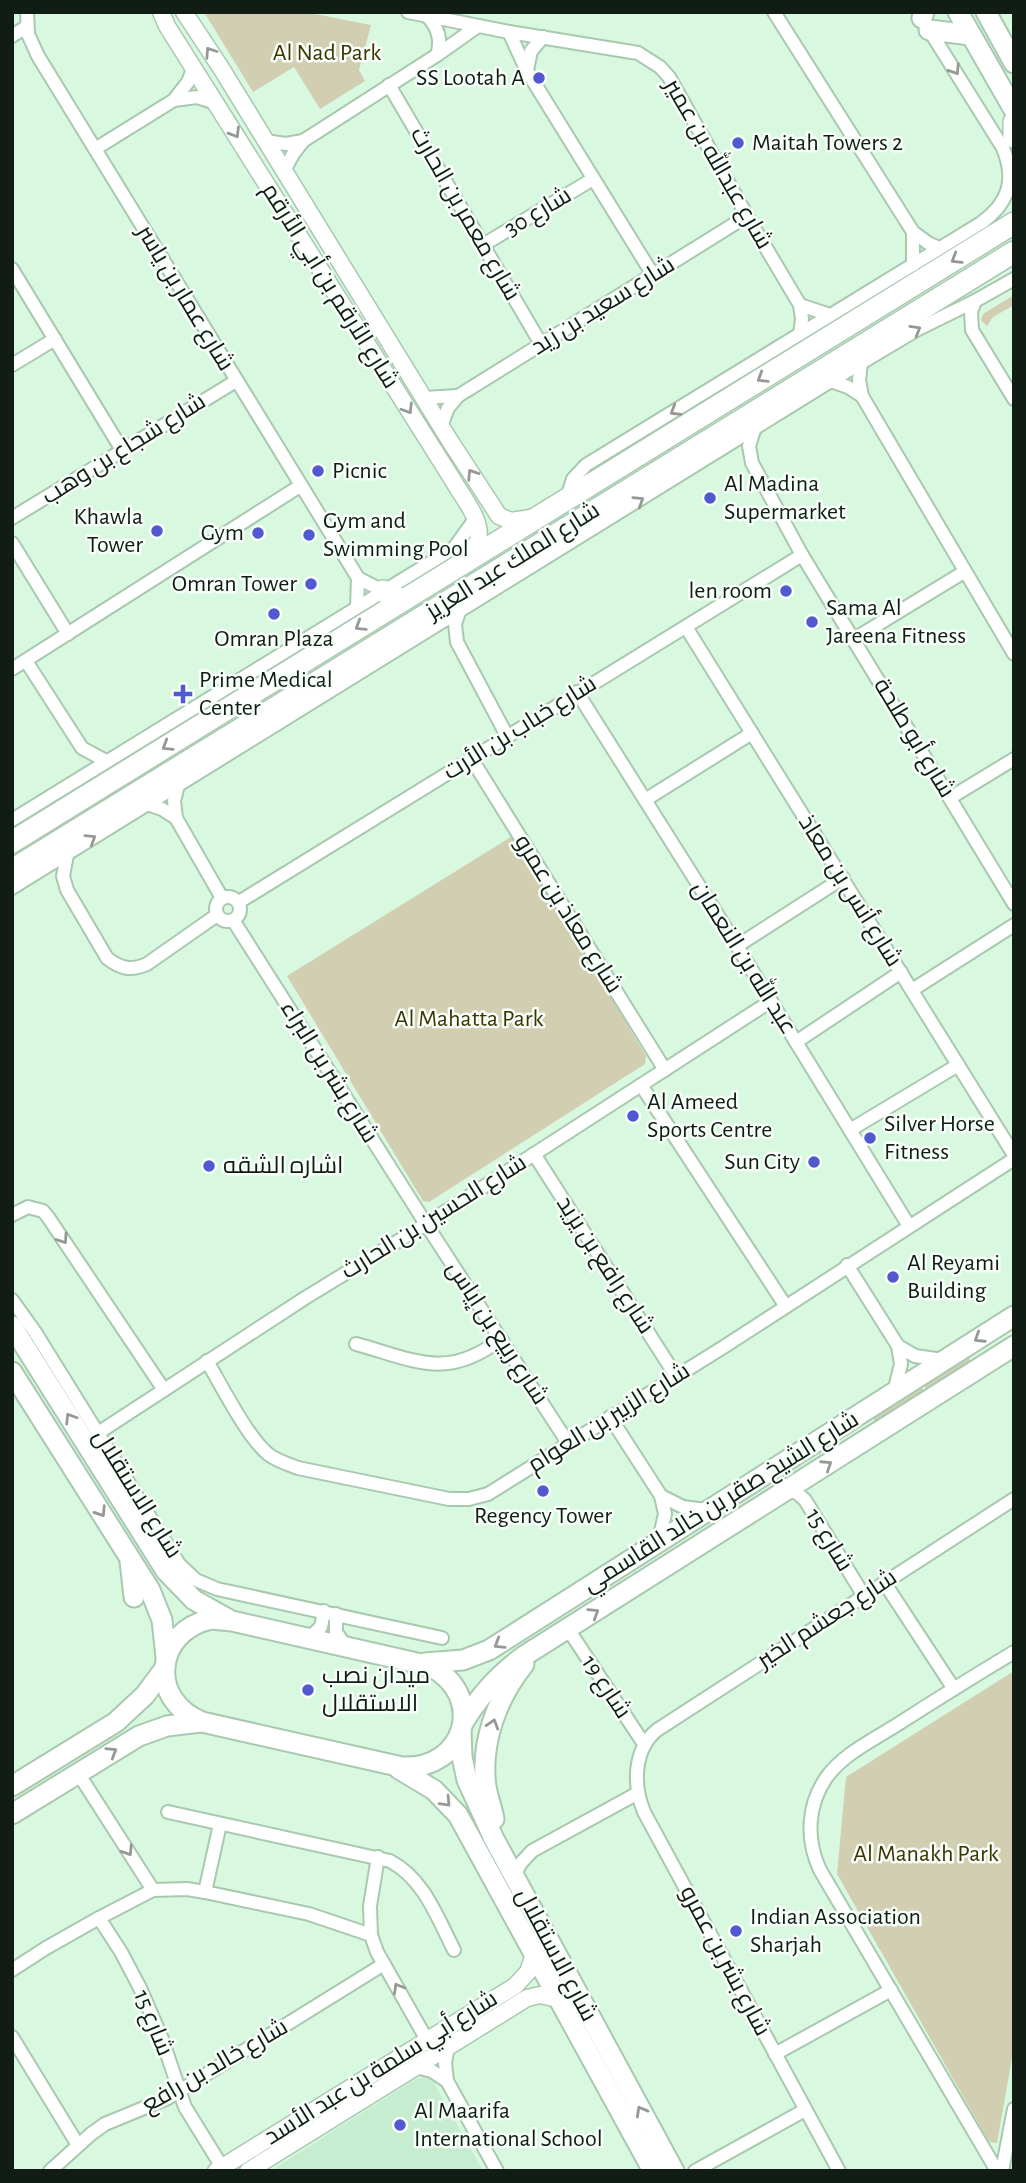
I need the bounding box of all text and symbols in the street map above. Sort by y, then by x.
park label: Al Nad Park [273,41,381,65]
one-way arrow [206,47,218,60]
one-way arrow [946,62,959,75]
place label: SS Lootah A [416,66,525,90]
marker: SS Lootah A [531,70,547,86]
street label: شارع عبدالله بن عمير [656,71,781,255]
street label: شارع معمر بن الحارث [403,123,525,306]
one-way arrow [227,126,240,139]
place label: Maitah Towers 2 [752,131,903,155]
marker: Maitah Towers 2 [730,135,746,151]
street label: شارع الأرقم بن أبي الأرقم [252,177,407,396]
street label: شارع 30 [500,182,577,244]
street label: شارع عمار بن ياسر [128,219,239,377]
one-way arrow [950,250,963,263]
street label: شارع سعيد بن زيد [527,252,681,362]
one-way arrow [909,325,922,338]
one-way arrow [756,369,769,382]
street label: شارع شجاع بن وهب [37,388,212,512]
one-way arrow [399,401,412,414]
one-way arrow [670,403,683,416]
place label: Picnic [332,459,387,483]
marker: Picnic [310,463,326,479]
one-way arrow [468,469,481,482]
place label: Al Madina Supermarket [724,472,846,524]
marker: Al Madina Supermarket [702,490,718,506]
one-way arrow [631,496,644,509]
street label: شارع الملك عبد العزيز [420,497,606,628]
place label: Khawla Tower [73,505,143,557]
place label: Gym and Swimming Pool [323,509,469,561]
place label: Gym [201,521,244,545]
marker: Khawla Tower [149,523,165,539]
marker: Gym [250,525,266,541]
marker: Gym and Swimming Pool [301,527,317,543]
place label: Omran Tower [172,572,297,596]
marker: Omran Tower [303,576,319,592]
place label: len room [688,579,772,603]
marker: len room [778,583,794,599]
place label: Sama Al Jareena Fitness [826,596,966,648]
marker: Omran Plaza [266,606,282,622]
marker: Sama Al Jareena Fitness [804,614,820,630]
one-way arrow [355,618,368,631]
place label: Omran Plaza [214,627,334,651]
place label: Prime Medical Center [199,668,333,720]
street label: شارع خباب بن الأرت [438,670,602,787]
street label: شارع أبو طلحة [866,672,963,803]
marker: Prime Medical Center [173,684,193,704]
one-way arrow [161,737,174,750]
street label: شارع أنس بن معاذ [791,808,910,973]
street label: شارع معاذ بن عمرو [507,830,627,999]
one-way arrow [84,835,97,848]
street label: عبد الله بن النعمان [686,875,805,1039]
street label: شارع بشر بن البراء [273,996,383,1149]
park label: Al Mahatta Park [395,1007,543,1031]
place label: Al Ameed Sports Centre [647,1090,772,1142]
marker: Al Ameed Sports Centre [625,1108,641,1124]
place label: Silver Horse Fitness [884,1112,995,1164]
marker: Silver Horse Fitness [862,1130,878,1146]
street label: شارع الحسين بن الحارث [337,1149,532,1286]
place label: Sun City [724,1150,800,1174]
place label: اشاره الشقه [223,1153,344,1178]
marker: Sun City [806,1154,822,1170]
marker: اشاره الشقه [201,1158,217,1174]
street label: شارع رافع بن يزيد [549,1191,659,1340]
one-way arrow [55,1231,67,1244]
place label: Al Reyami Building [907,1251,1000,1303]
street label: شارع ربيع بن إياس [439,1257,553,1411]
marker: Al Reyami Building [885,1269,901,1285]
one-way arrow [974,1329,987,1342]
street label: شارع الزبير بن العوام [523,1358,696,1480]
street label: شارع الشيخ صقر بن خالد القاسمي [578,1406,866,1602]
one-way arrow [65,1413,78,1426]
street label: شارع الاستقلال [85,1425,187,1564]
one-way arrow [820,1460,833,1473]
marker: Regency Tower [535,1483,551,1499]
place label: Regency Tower [474,1504,612,1528]
street label: شارع 15 [798,1504,858,1577]
one-way arrow [93,1505,106,1518]
street label: شارع جعشم الخير [751,1564,903,1677]
one-way arrow [586,1608,599,1621]
one-way arrow [494,1635,507,1648]
street label: شارع 19 [574,1651,636,1725]
place label: ميدان نصب الاستقلال [322,1664,430,1717]
marker: ميدان نصب الاستقلال [300,1682,316,1698]
one-way arrow [484,1718,499,1730]
one-way arrow [104,1748,117,1761]
one-way arrow [438,1794,451,1807]
park label: Al Manakh Park [853,1842,999,1866]
one-way arrow [120,1844,133,1857]
street label: شارع بشر بن عمرو [673,1882,775,2041]
street label: شارع الاستقلال [508,1884,602,2027]
place label: Indian Association Sharjah [750,1905,921,1957]
marker: Indian Association Sharjah [728,1923,744,1939]
street label: شارع أبي سلمة بن عبد الأسد [258,1982,505,2155]
one-way arrow [393,1982,406,1995]
street label: شارع 15 [126,1986,178,2060]
street label: شارع خالد بن رافع [138,2014,293,2120]
place label: Al Maarifa International School [414,2099,603,2151]
one-way arrow [636,2106,649,2118]
marker: Al Maarifa International School [392,2117,408,2133]

